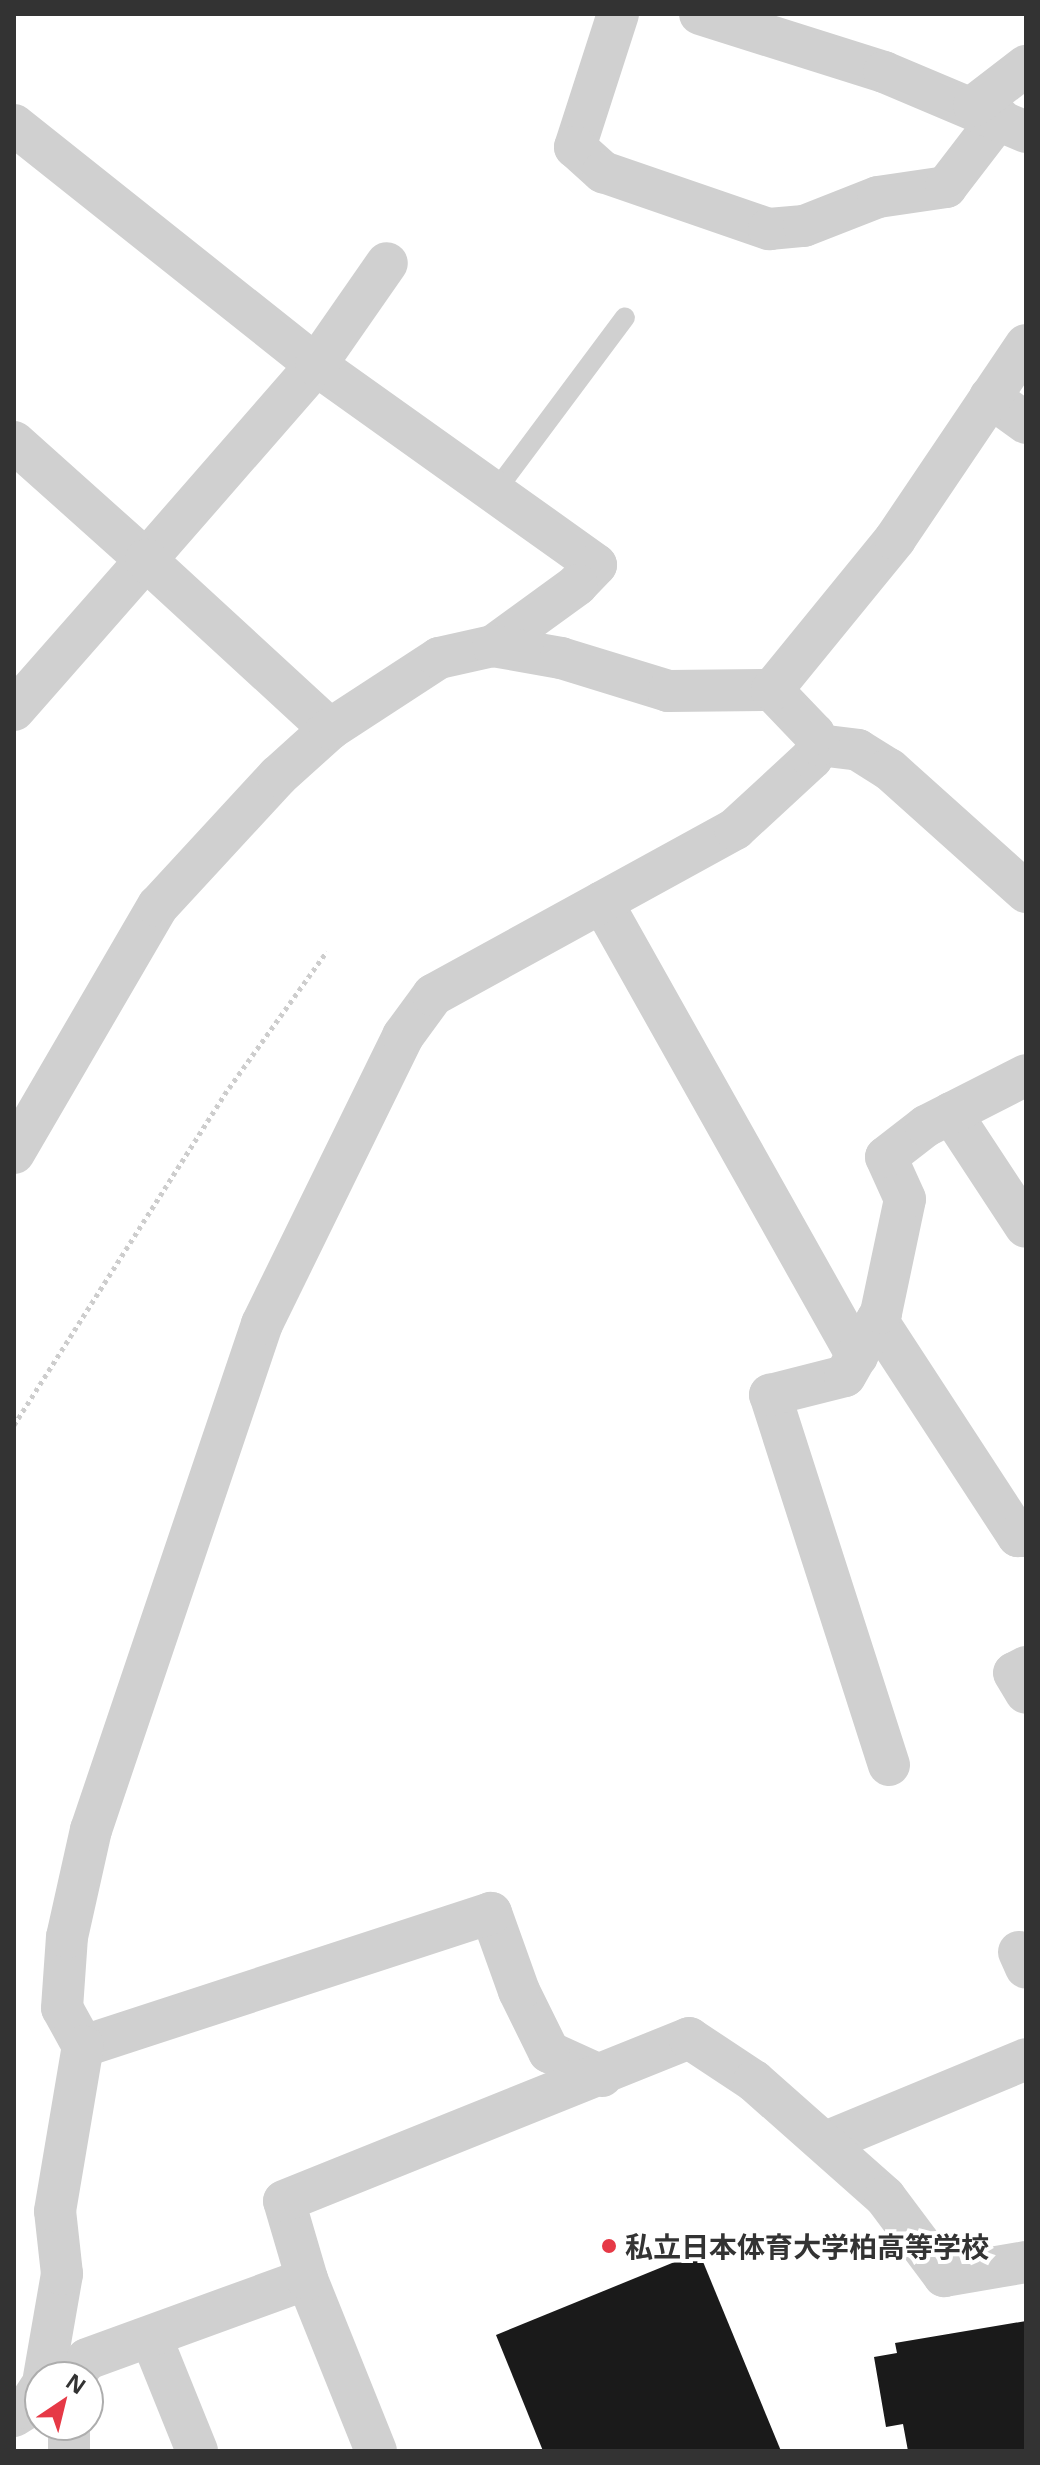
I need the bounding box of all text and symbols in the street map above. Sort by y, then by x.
place label: 私立日本体育大学柏高等学校 [625,2229,989,2263]
marker: 私立日本体育大学柏高等学校 [600,2237,618,2255]
north arrow [24,2361,104,2441]
text: N [61,2366,93,2400]

